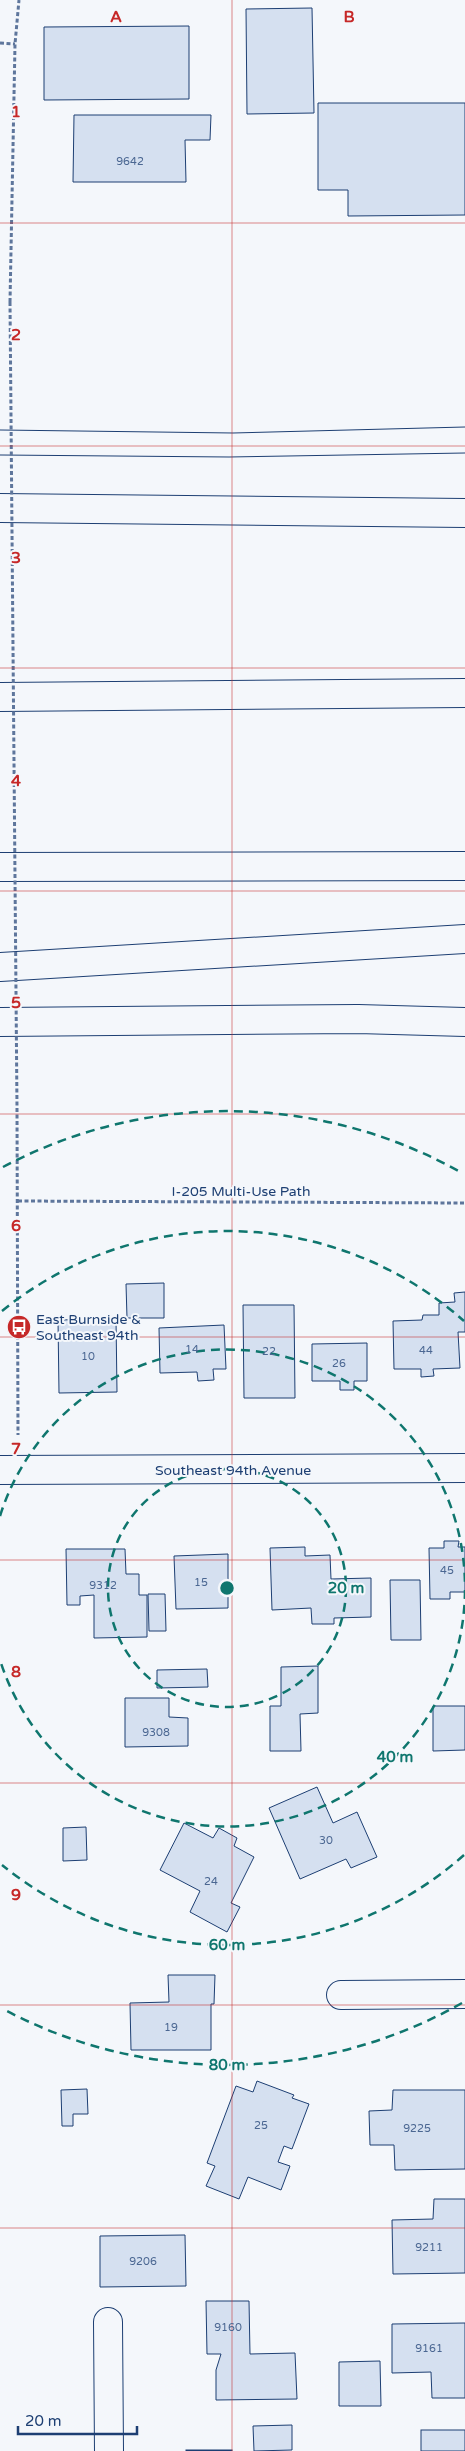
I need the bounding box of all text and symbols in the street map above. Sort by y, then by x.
text: A [110,7,122,27]
text: B [343,7,355,27]
text: 1 [11,102,21,122]
house number: 9642 [116,155,144,168]
text: 2 [11,325,21,345]
text: 3 [11,548,21,568]
text: 4 [11,771,21,791]
text: 5 [11,993,21,1013]
street label: I-205 Multi-Use Path [172,1183,310,1200]
text: 6 [11,1216,21,1236]
place label: East Burnside & Southeast 94th [36,1311,141,1344]
bus stop icon: East Burnside & Southeast 94th [6,1314,32,1340]
house number: 14 [185,1343,199,1356]
house number: 44 [419,1344,433,1357]
house number: 22 [262,1345,276,1358]
house number: 10 [81,1350,95,1363]
house number: 26 [332,1357,346,1370]
text: 7 [11,1439,21,1459]
street label: Southeast 94th Avenue [155,1462,311,1479]
house number: 45 [440,1564,454,1577]
house number: 15 [194,1576,208,1589]
house number: 9312 [89,1579,117,1592]
centre of rings [218,1579,236,1597]
text: 20 m [328,1579,364,1597]
text: 8 [11,1662,21,1682]
house number: 9308 [142,1726,170,1739]
text: 40 m [377,1748,413,1766]
house number: 30 [319,1834,333,1847]
house number: 24 [204,1875,218,1888]
text: 9 [11,1885,21,1905]
text: 60 m [209,1936,245,1954]
house number: 19 [164,2021,178,2034]
text: 80 m [209,2056,245,2074]
house number: 25 [254,2119,268,2132]
house number: 9225 [403,2122,431,2135]
house number: 9211 [415,2241,443,2254]
house number: 9206 [129,2255,157,2268]
house number: 9160 [214,2321,242,2334]
house number: 9161 [415,2342,443,2355]
scale bar [18,2404,136,2436]
text: 20 m [25,2412,62,2430]

